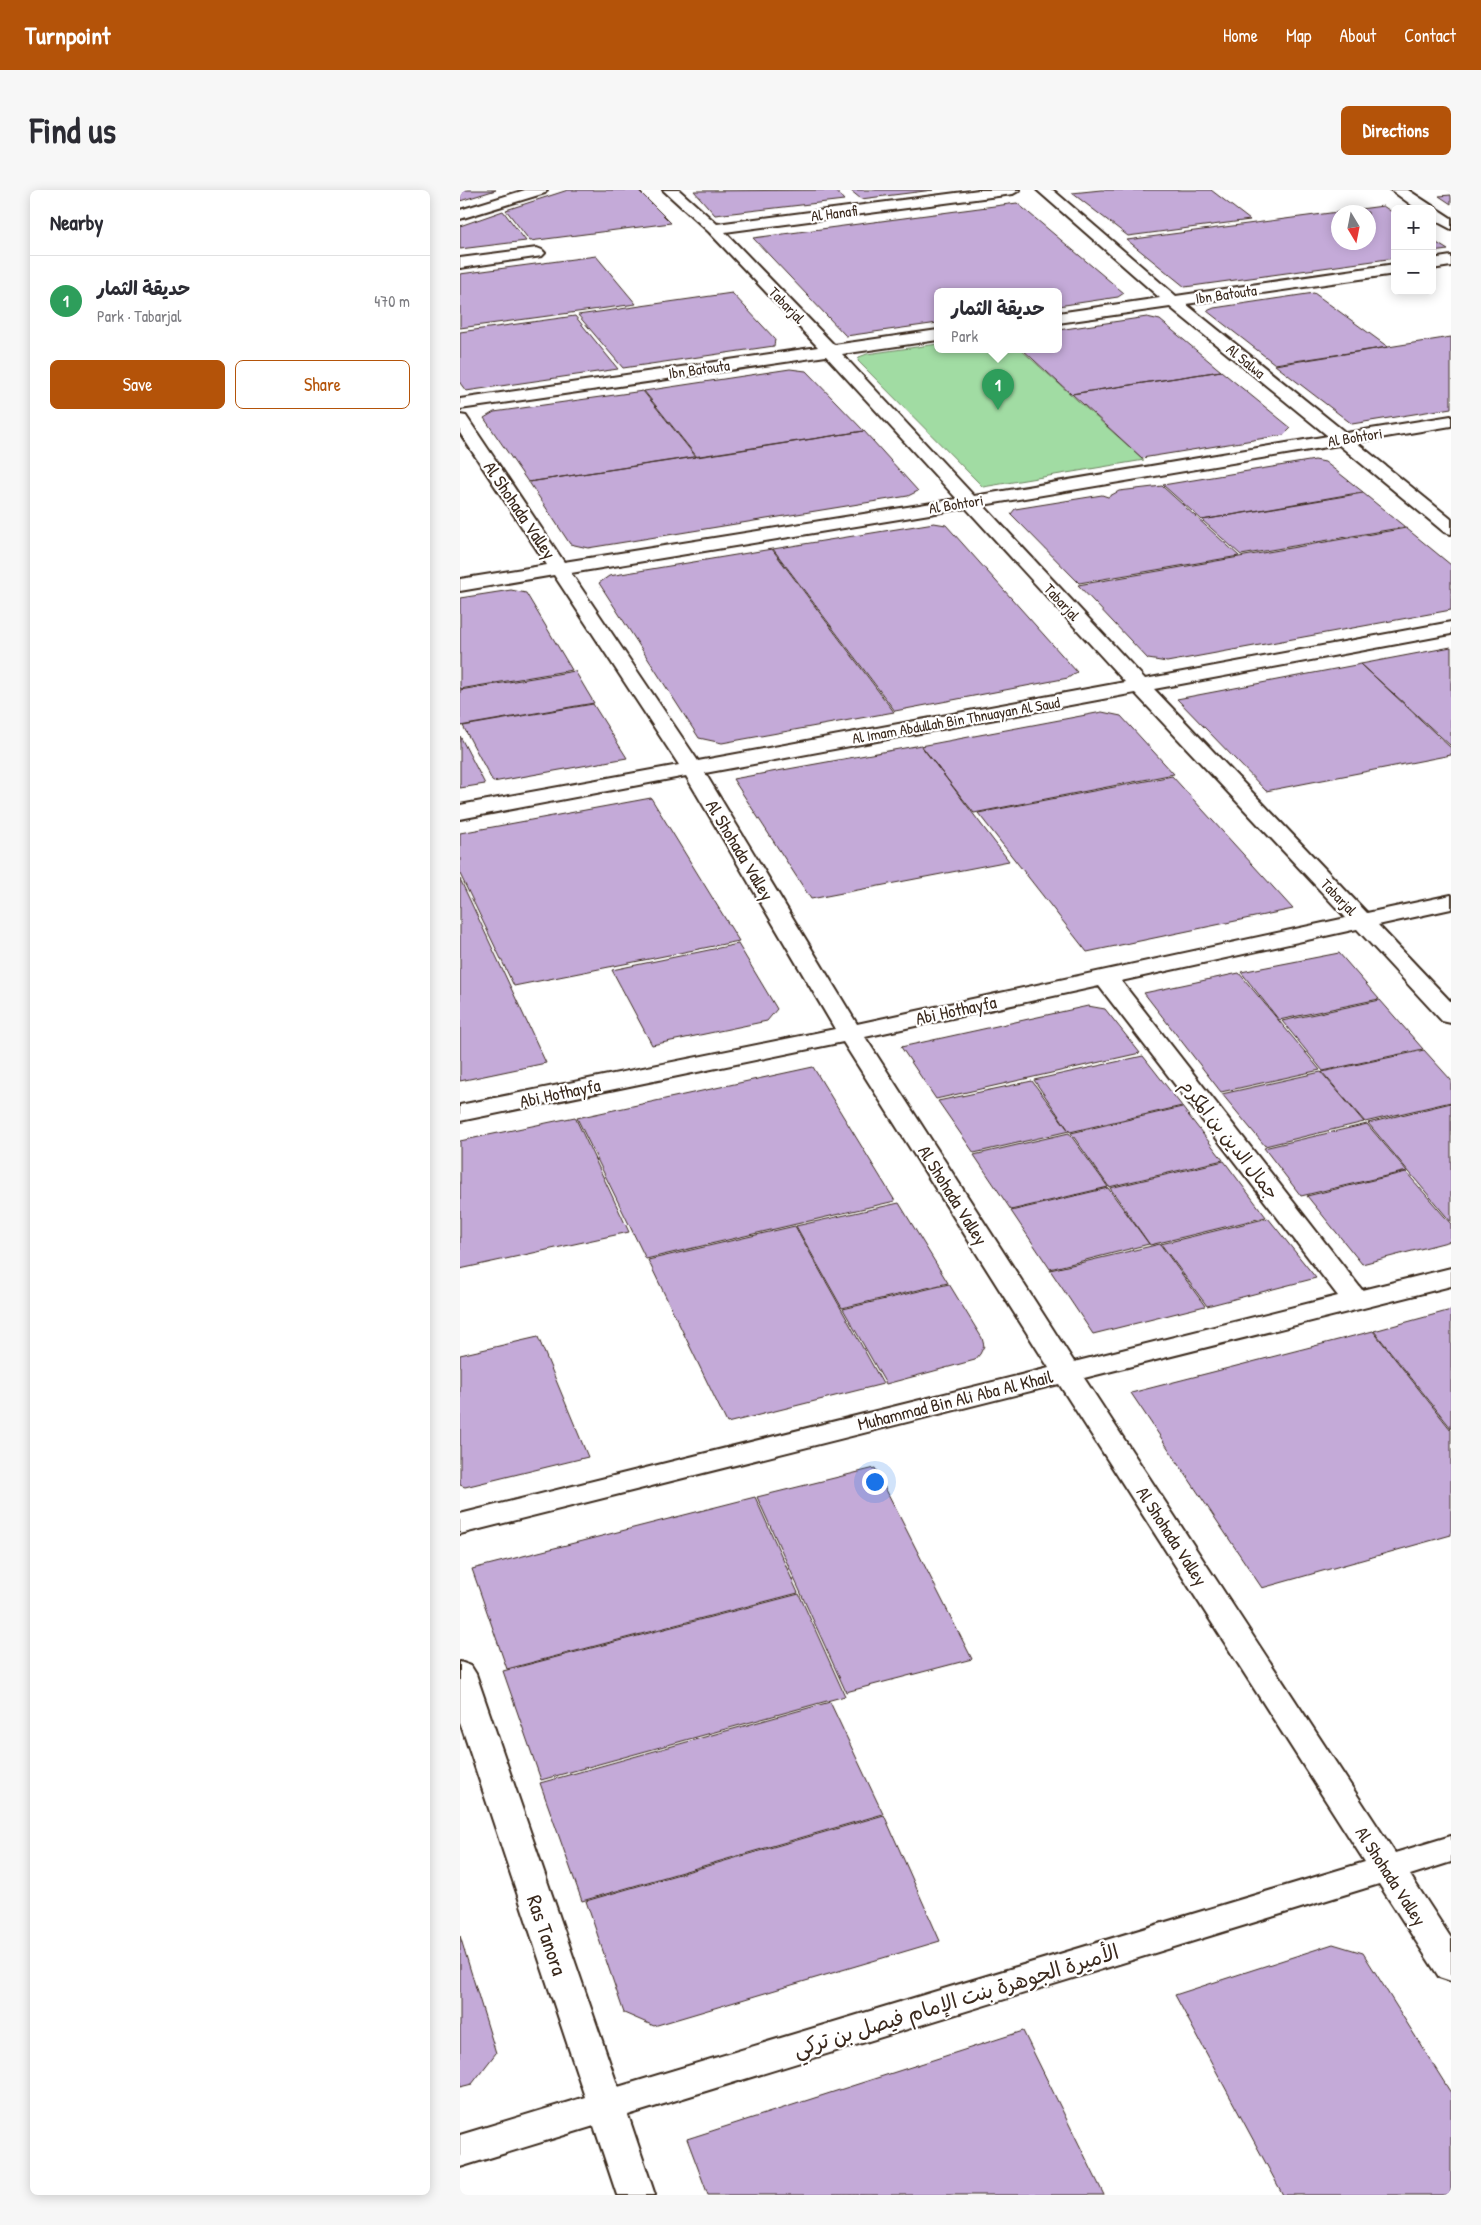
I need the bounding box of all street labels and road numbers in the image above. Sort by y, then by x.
street label: Al Hanafi [810,200,858,226]
street label: Ibn Batouta [1194,279,1258,309]
street label: Tabarjal [764,282,810,328]
street label: Al Salwa [1222,339,1270,383]
street label: Ibn Batouta [667,354,731,384]
street label: Al Bohtori [1326,422,1384,452]
street label: Al Shohada Valley [478,456,562,564]
street label: Al Bohtori [927,489,985,519]
street label: Tabarjal [1039,579,1085,625]
street label: Al Imam Abdullah Bin Thnuayan Al Saud [851,691,1062,749]
street label: Al Shohada Valley [700,795,780,905]
street label: Tabarjal [1316,874,1362,920]
street label: Abi Hothayfa [913,989,999,1031]
street label: Abi Hothayfa [517,1072,603,1114]
street label: جمال الدين بن المكرم [1173,1074,1285,1206]
street label: Al Shohada Valley [912,1140,994,1250]
street label: Muhammad Bin Ali Aba Al Khail [855,1364,1055,1436]
street label: Al Shohada Valley [1131,1482,1214,1591]
street label: Al Shohada Valley [1350,1822,1433,1931]
street label: Ras Tanora [520,1891,574,1979]
street label: الأميرة الجوهرة بنت الإمام فيصل بن تركي [790,1937,1124,2068]

